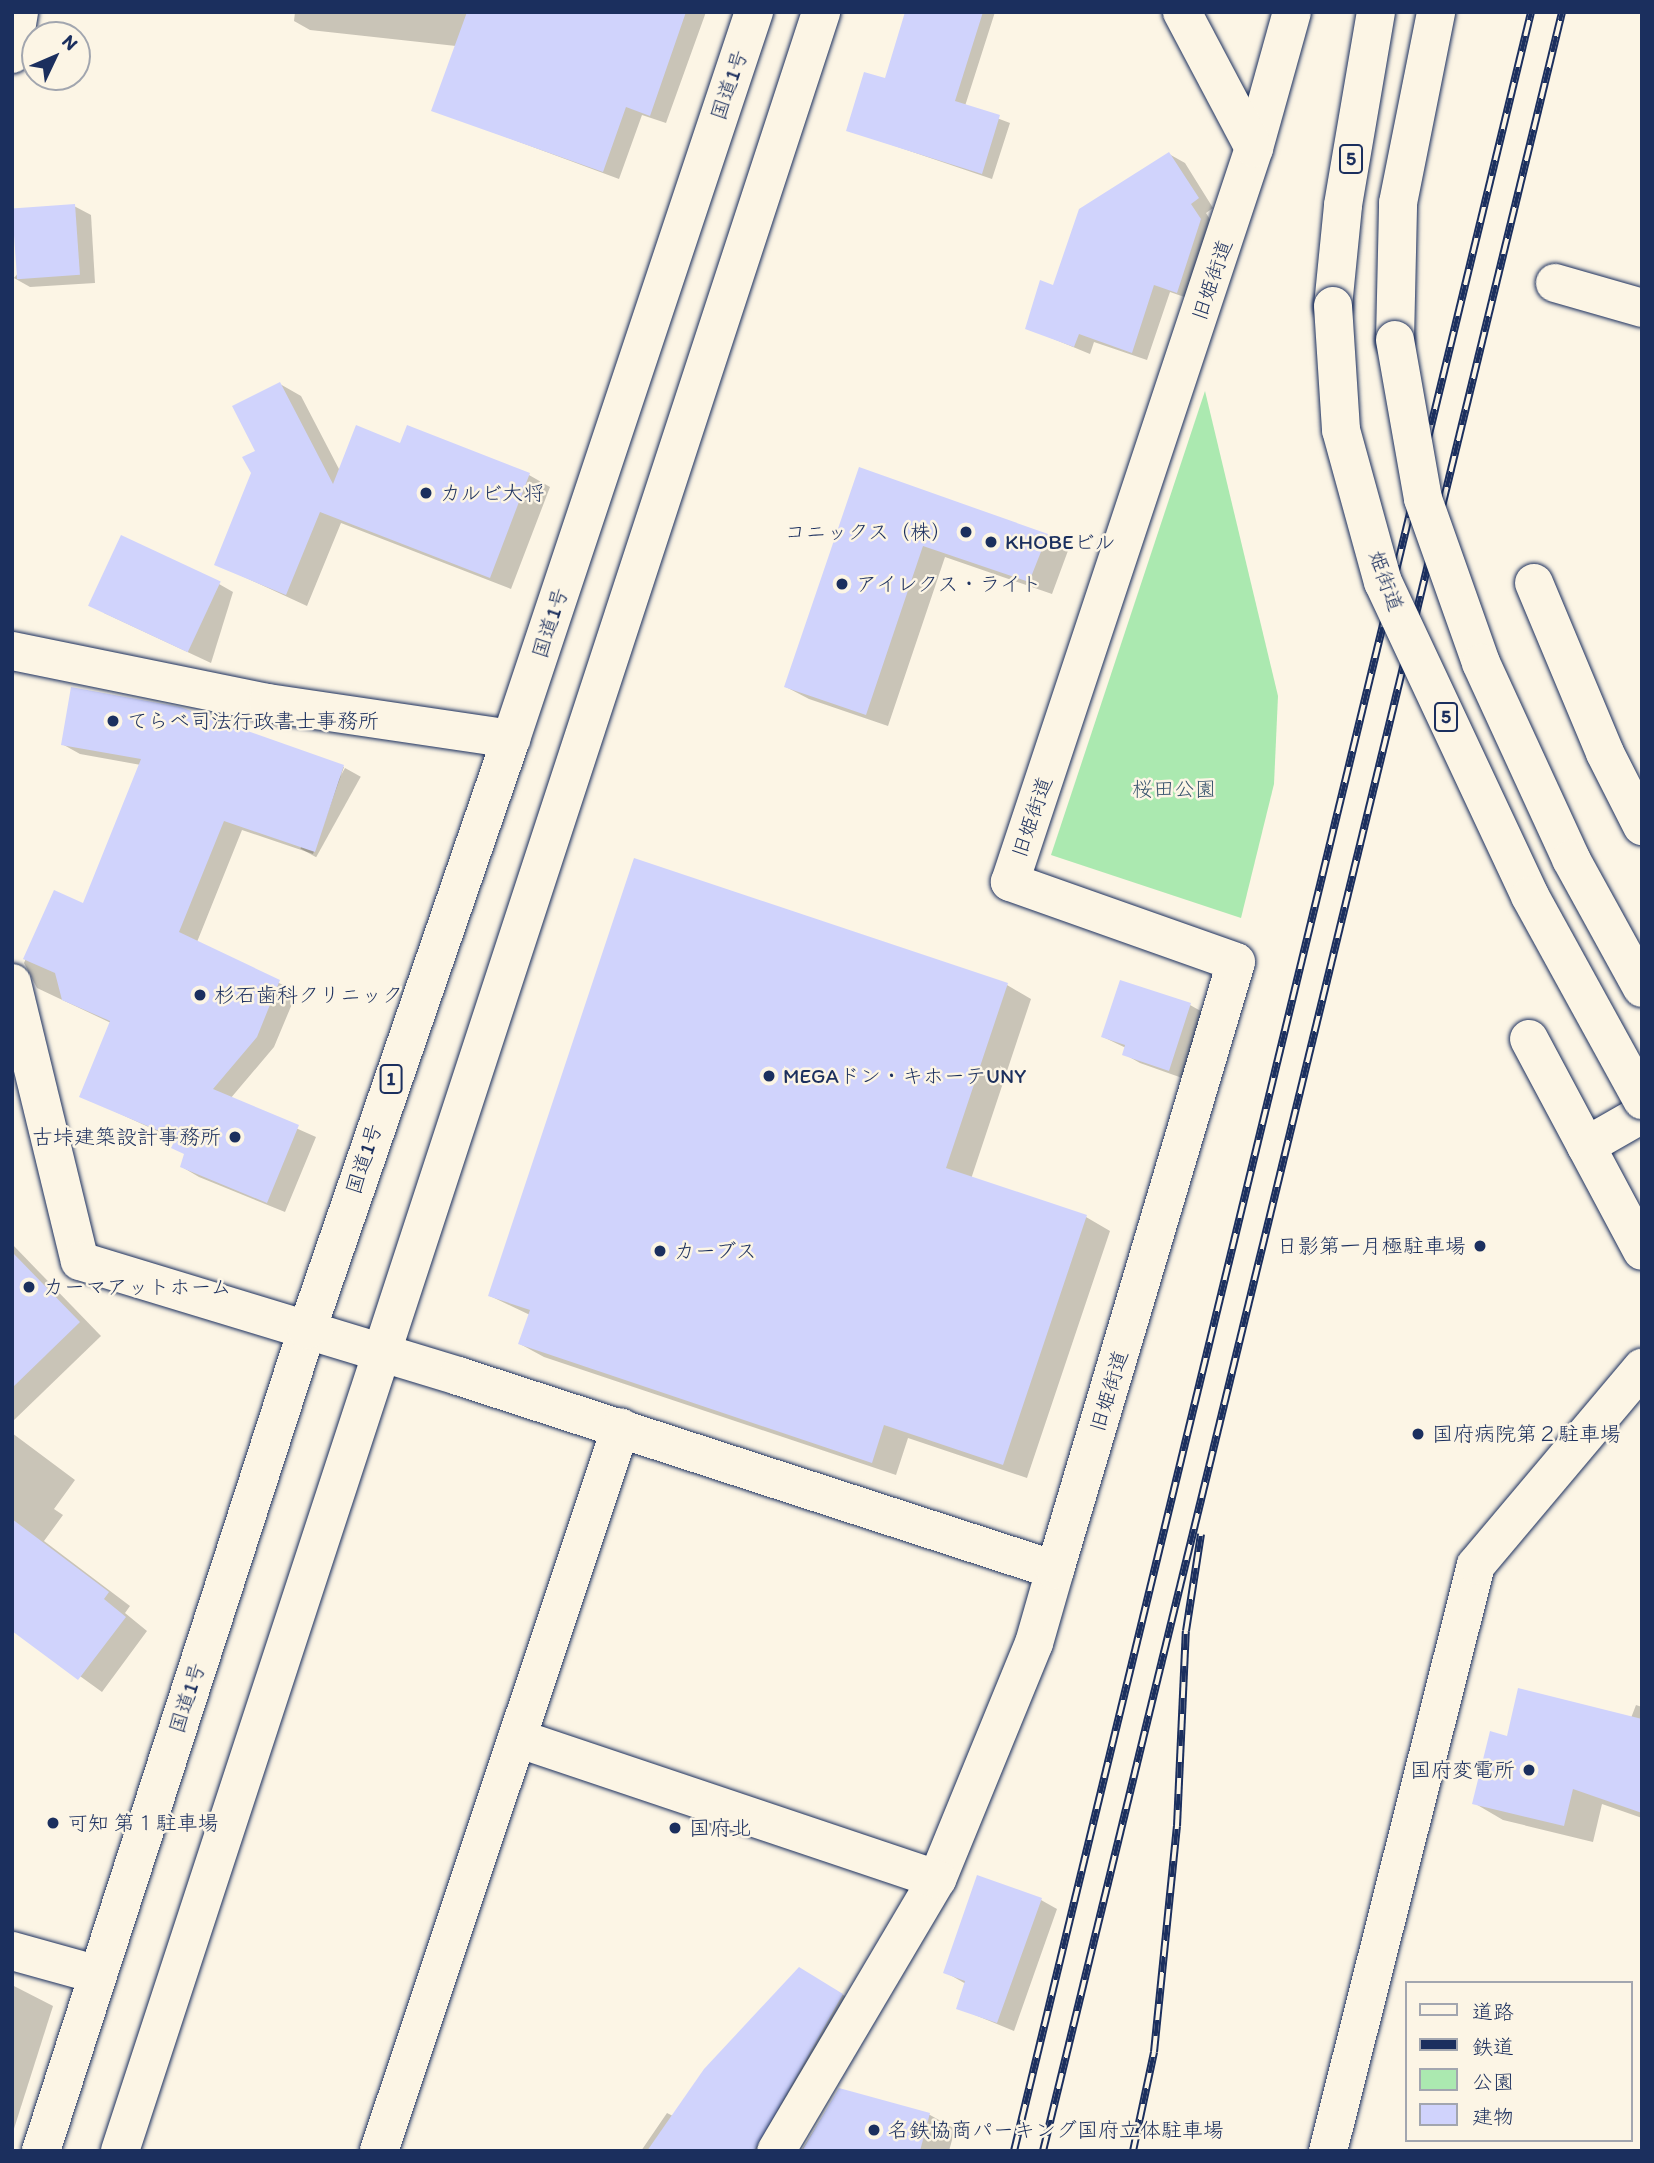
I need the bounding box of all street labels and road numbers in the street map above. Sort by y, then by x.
street label: 国道1号 [705,47,753,123]
road number: 5 [1339,144,1363,174]
street label: 旧姫街道 [1186,236,1238,324]
street label: 姫街道 [1363,547,1409,615]
street label: 国道1号 [527,585,573,661]
road number: 5 [1434,702,1458,732]
street label: 旧姫街道 [1006,773,1058,861]
road number: 1 [379,1064,403,1094]
street label: 国道1号 [341,1121,387,1197]
street label: 旧姫街道 [1085,1347,1133,1435]
street label: 国道1号 [164,1660,210,1736]

